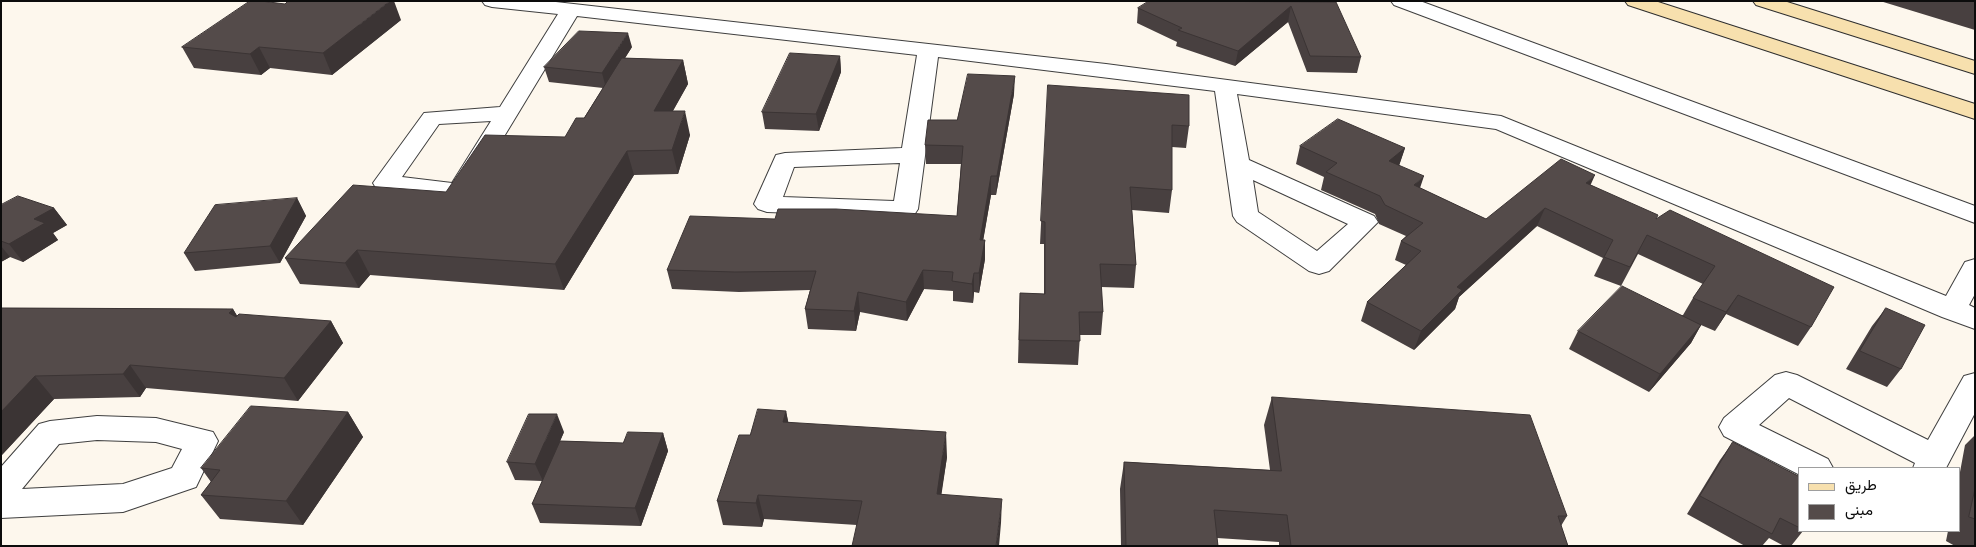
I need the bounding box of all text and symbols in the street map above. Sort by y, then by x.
legend [1798,467,1961,532]
text: طريق [1845,476,1877,494]
text: مبنى [1845,501,1873,519]

